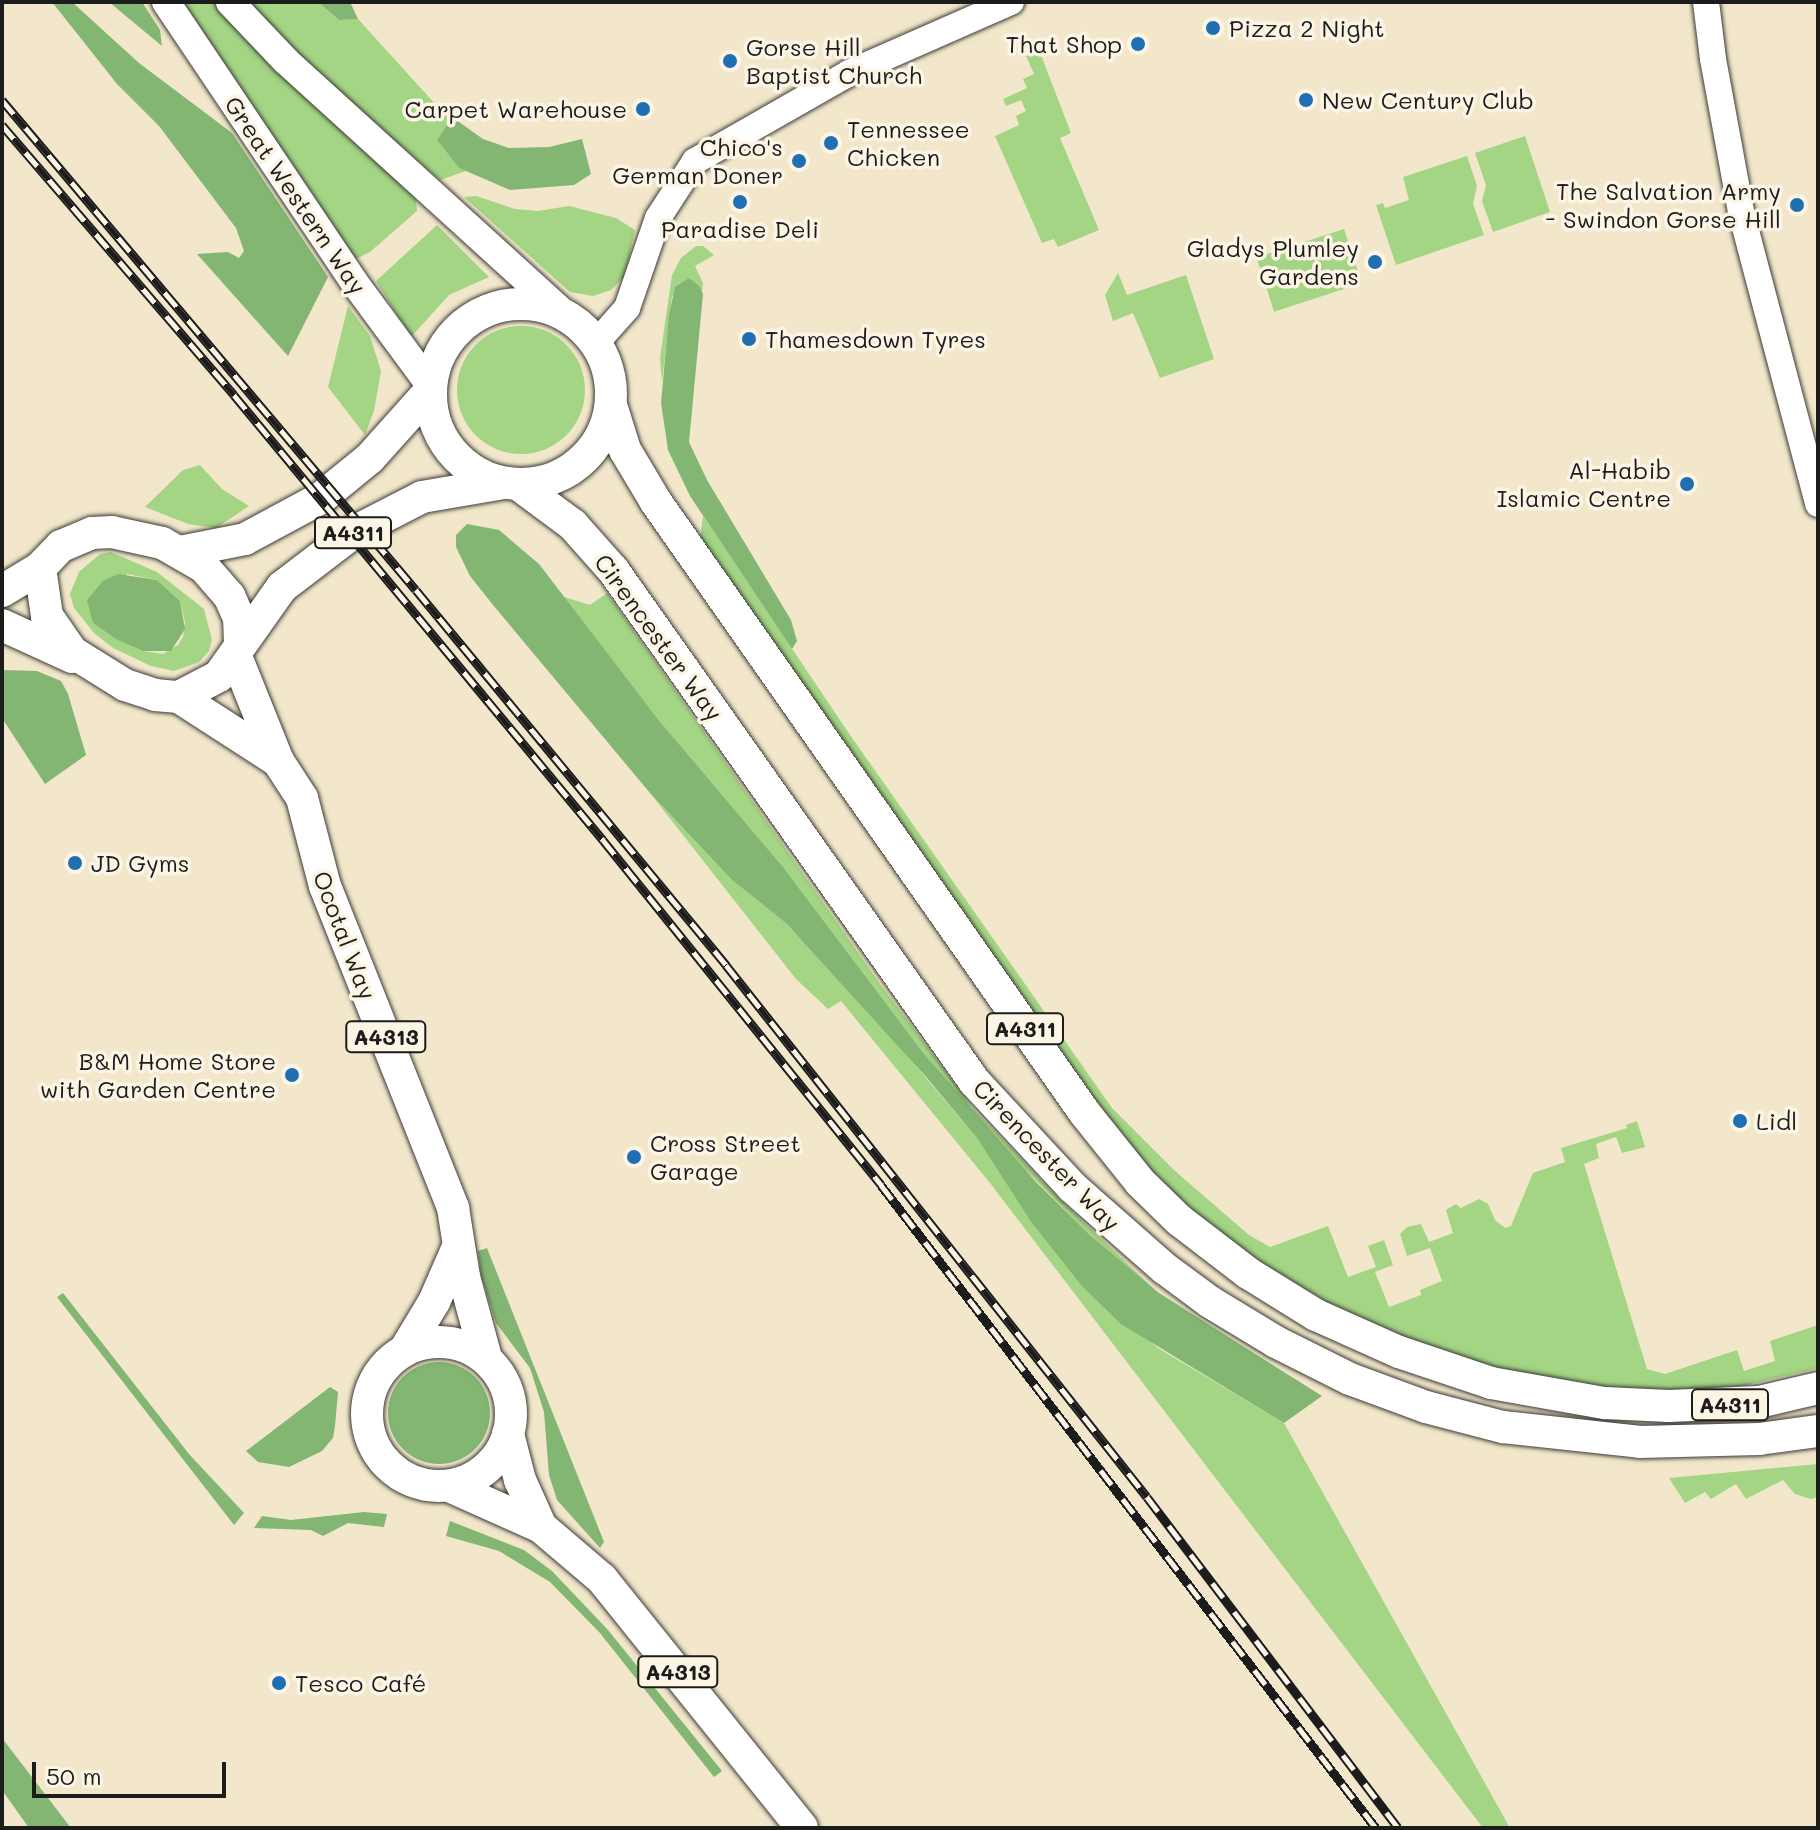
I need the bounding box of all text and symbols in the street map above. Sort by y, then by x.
place label: Pizza 2 Night [1229,14,1384,42]
marker: Pizza 2 Night [1204,19,1222,37]
place label: That Shop [1006,30,1122,58]
place label: Gorse Hill Baptist Church [746,33,922,89]
marker: That Shop [1129,35,1147,53]
marker: Gorse Hill Baptist Church [721,52,739,70]
place label: New Century Club [1322,86,1534,114]
street label: Great Western Way [219,91,373,299]
marker: New Century Club [1297,91,1315,109]
place label: Carpet Warehouse [405,95,627,123]
marker: Carpet Warehouse [634,100,652,118]
place label: Tennessee Chicken [847,115,970,171]
place label: Chico's German Doner [612,133,783,189]
marker: Tennessee Chicken [822,134,840,152]
marker: Chico's German Doner [790,152,808,170]
place label: The Salvation Army - Swindon Gorse Hill [1545,177,1781,233]
marker: Paradise Deli [731,193,749,211]
marker: The Salvation Army - Swindon Gorse Hill [1788,196,1806,214]
place label: Paradise Deli [661,215,819,243]
place label: Gladys Plumley Gardens [1187,234,1359,290]
marker: Gladys Plumley Gardens [1366,253,1384,271]
place label: Thamesdown Tyres [765,325,986,353]
marker: Thamesdown Tyres [740,330,758,348]
place label: Al-Habib Islamic Centre [1497,456,1671,512]
marker: Al-Habib Islamic Centre [1678,475,1696,493]
road number: A4311 [313,515,393,551]
street label: Cirencester Way [589,548,729,726]
place label: JD Gyms [91,849,189,877]
marker: JD Gyms [66,854,84,872]
street label: Ocotal Way [307,867,383,1003]
road number: A4311 [985,1011,1065,1047]
road number: A4313 [344,1019,428,1055]
place label: B&M Home Store with Garden Centre [40,1047,276,1103]
marker: B&M Home Store with Garden Centre [283,1066,301,1084]
street label: Cirencester Way [968,1073,1126,1237]
place label: Lidl [1756,1107,1797,1135]
marker: Lidl [1731,1112,1749,1130]
place label: Cross Street Garage [650,1129,801,1185]
marker: Cross Street Garage [625,1148,643,1166]
road number: A4311 [1690,1387,1770,1423]
road number: A4313 [636,1654,720,1690]
place label: Tesco Café [295,1669,426,1697]
marker: Tesco Café [270,1674,288,1692]
scale bar [36,1746,230,1796]
text: 50 m [46,1760,102,1791]

